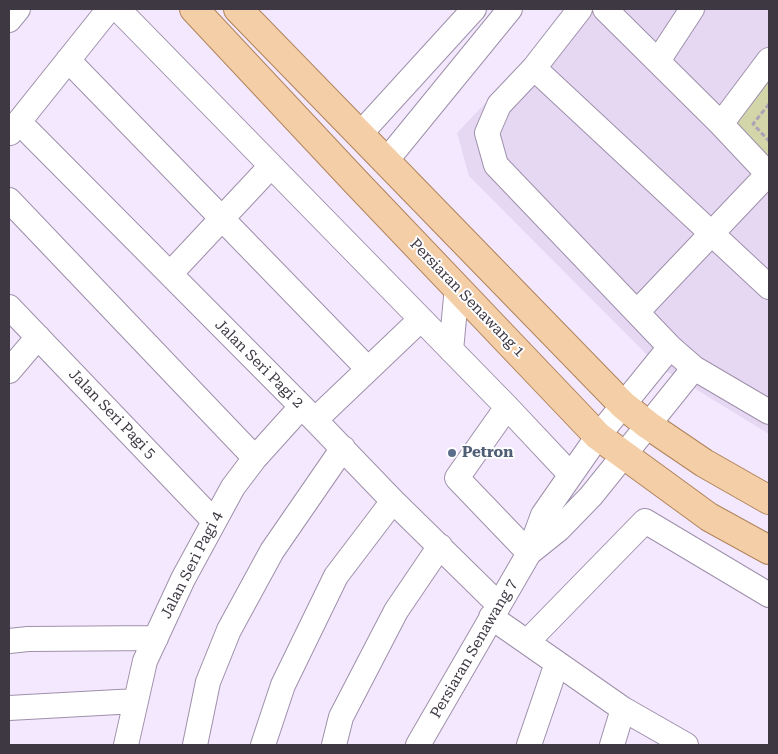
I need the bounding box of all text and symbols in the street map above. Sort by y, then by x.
street label: Persiaran Senawang 1 [406,235,528,361]
street label: Jalan Seri Pagi 2 [211,316,307,412]
street label: Jalan Seri Pagi 5 [65,365,159,463]
place label: Petron [462,444,513,462]
marker: Petron [446,447,458,459]
street label: Jalan Seri Pagi 4 [157,508,227,622]
street label: Persiaran Senawang 7 [427,576,521,722]

